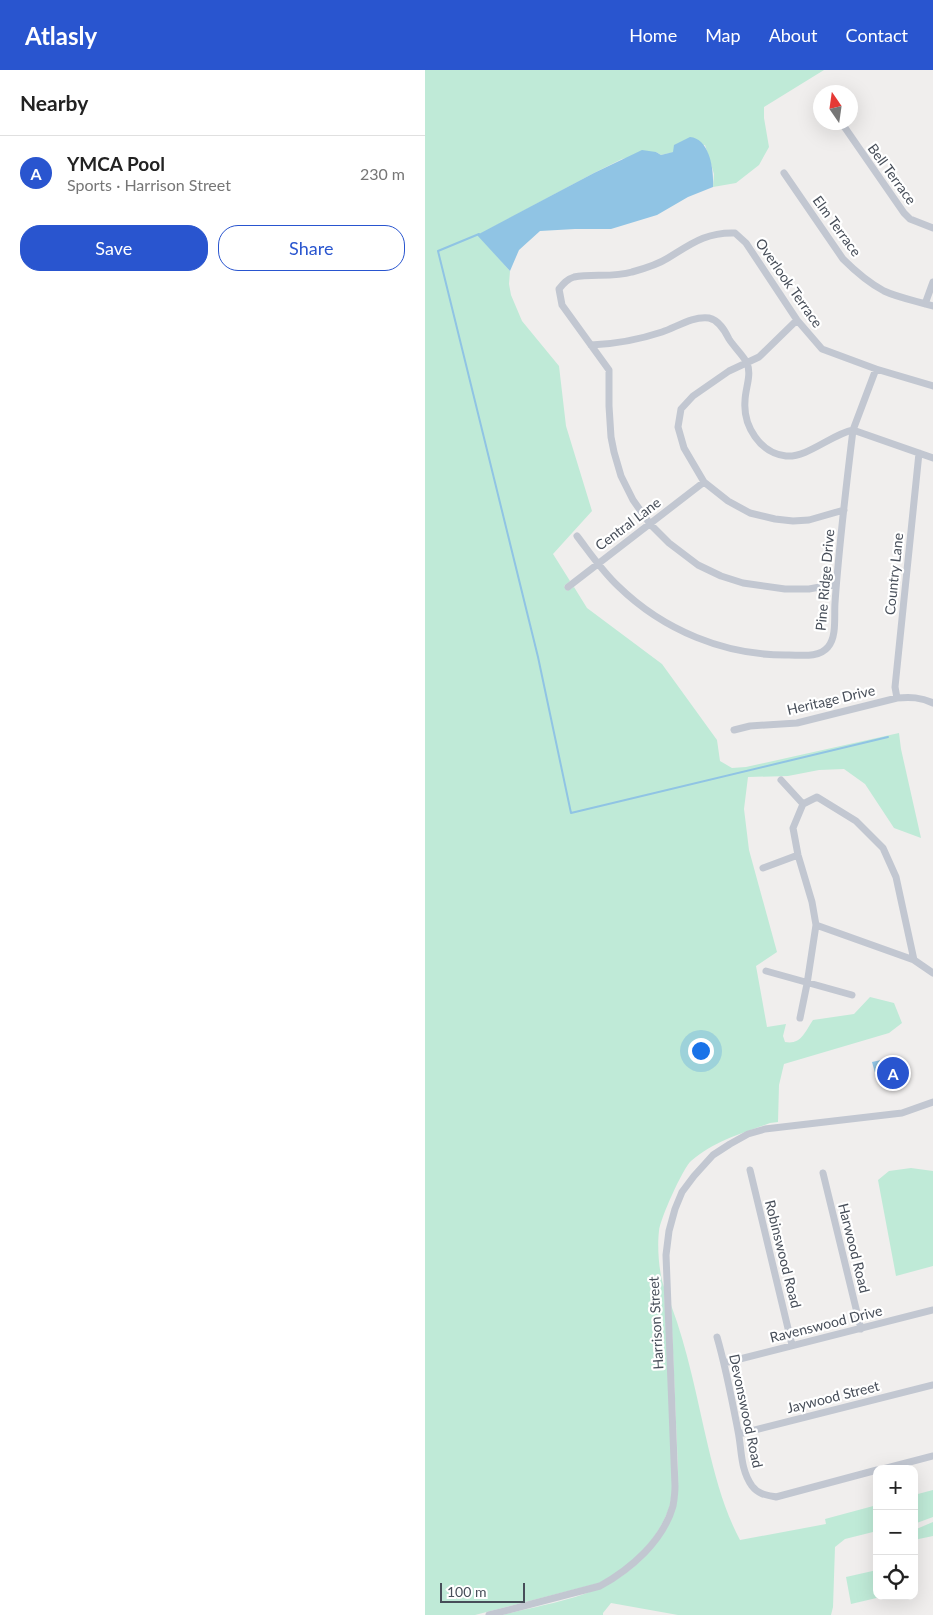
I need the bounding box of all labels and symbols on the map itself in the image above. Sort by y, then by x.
north arrow [813,85,858,130]
street label: Bell Terrace [865,140,920,207]
street label: Elm Terrace [810,192,865,259]
street label: Overlook Terrace [752,235,827,331]
street label: Central Lane [592,493,664,554]
street label: Pine Ridge Drive [812,528,837,631]
street label: Country Lane [881,532,906,616]
street label: Heritage Drive [785,681,877,718]
your location [688,1038,714,1064]
pin: A [877,1054,909,1092]
street label: Robinswood Road [762,1198,805,1310]
street label: Harwood Road [835,1201,874,1294]
street label: Harrison Street [645,1276,666,1370]
street label: Ravenswood Drive [768,1301,884,1346]
street label: Devonswood Road [726,1352,767,1469]
street label: Jaywood Street [785,1377,881,1416]
scale bar [440,1580,525,1603]

